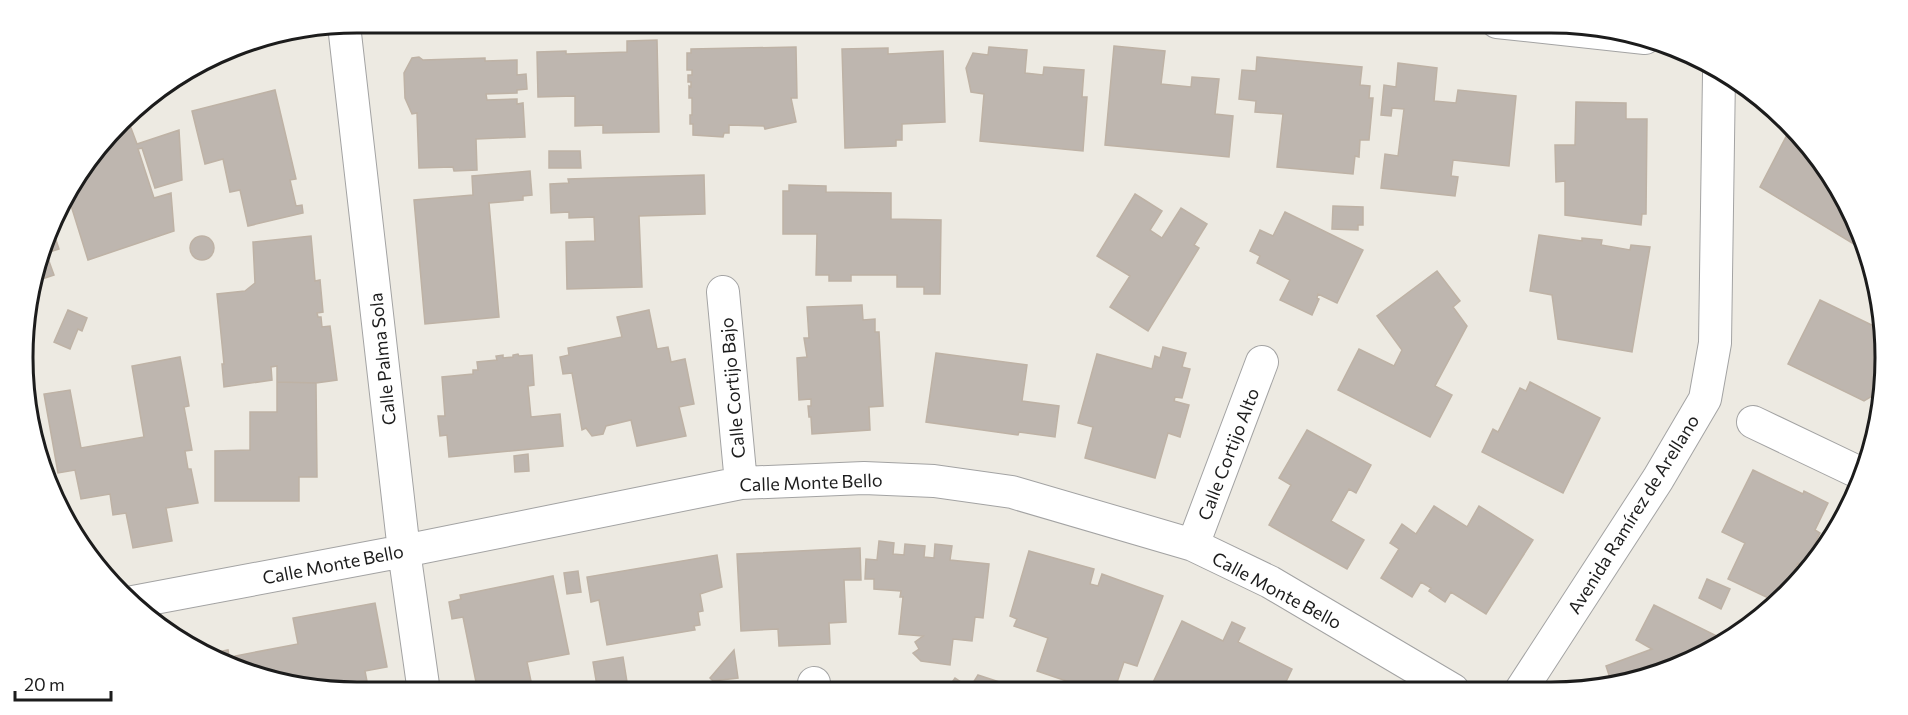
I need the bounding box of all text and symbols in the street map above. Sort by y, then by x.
street label: Calle Palma Sola [364,292,400,426]
street label: Calle Cortijo Bajo [715,317,749,459]
street label: Calle Cortijo Alto [1193,385,1263,523]
street label: Avenida Ramírez de Arellano [1563,410,1703,618]
street label: Calle Monte Bello [739,469,883,495]
street label: Calle Monte Bello [261,540,405,588]
street label: Calle Monte Bello [1209,547,1345,633]
scale bar [15,664,111,702]
text: 20 m [24,673,65,695]

